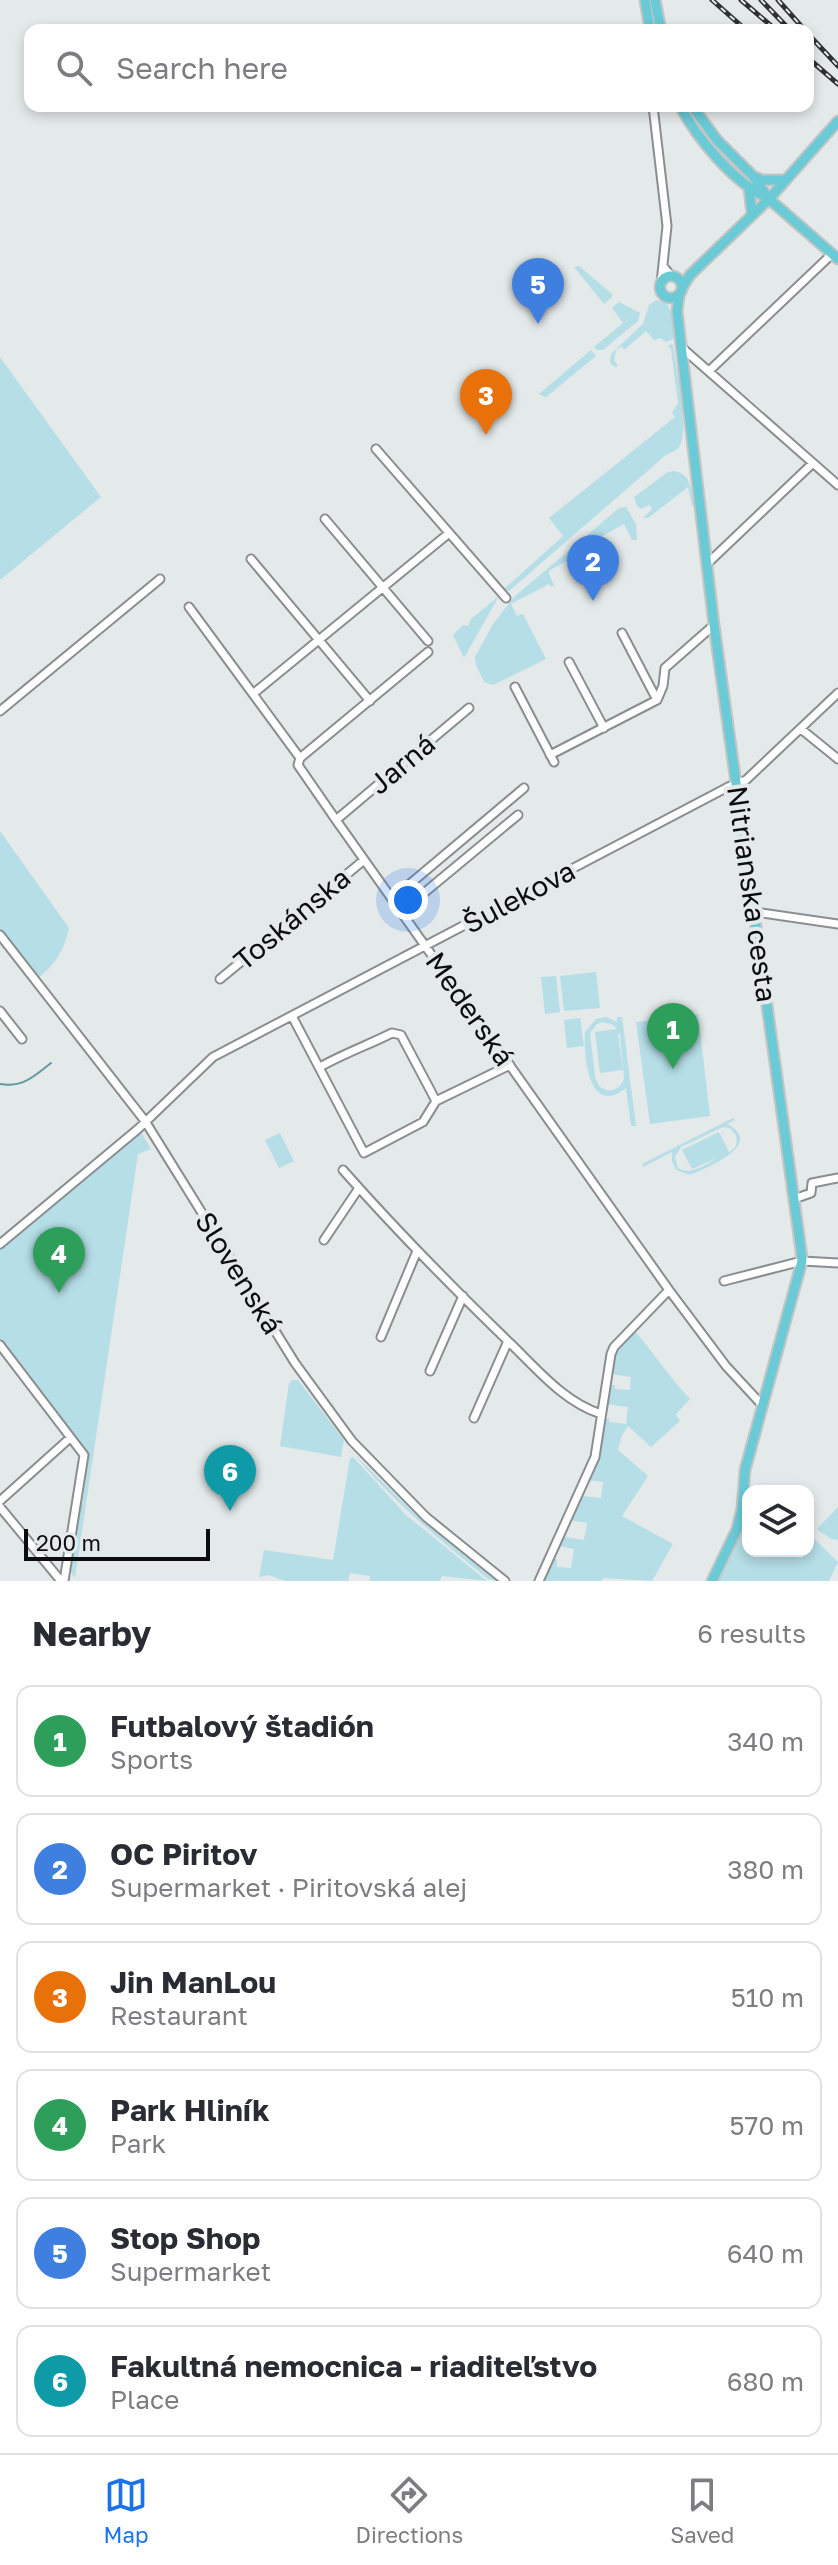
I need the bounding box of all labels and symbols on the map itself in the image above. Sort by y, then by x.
pin: 5 [512,258,564,324]
pin: 3 [460,369,512,435]
pin: 2 [567,535,619,601]
street label: Jarná [362,727,441,800]
street label: Nitrianska cesta [721,784,784,1004]
street label: Šulekova [457,853,580,940]
street label: Toskánska [227,861,356,977]
your location [388,880,428,920]
street label: Mederská [419,946,521,1072]
pin: 1 [647,1003,699,1069]
street label: Slovenská [189,1206,290,1340]
pin: 4 [33,1227,85,1293]
pin: 6 [204,1445,256,1511]
scale bar [24,1525,210,1561]

